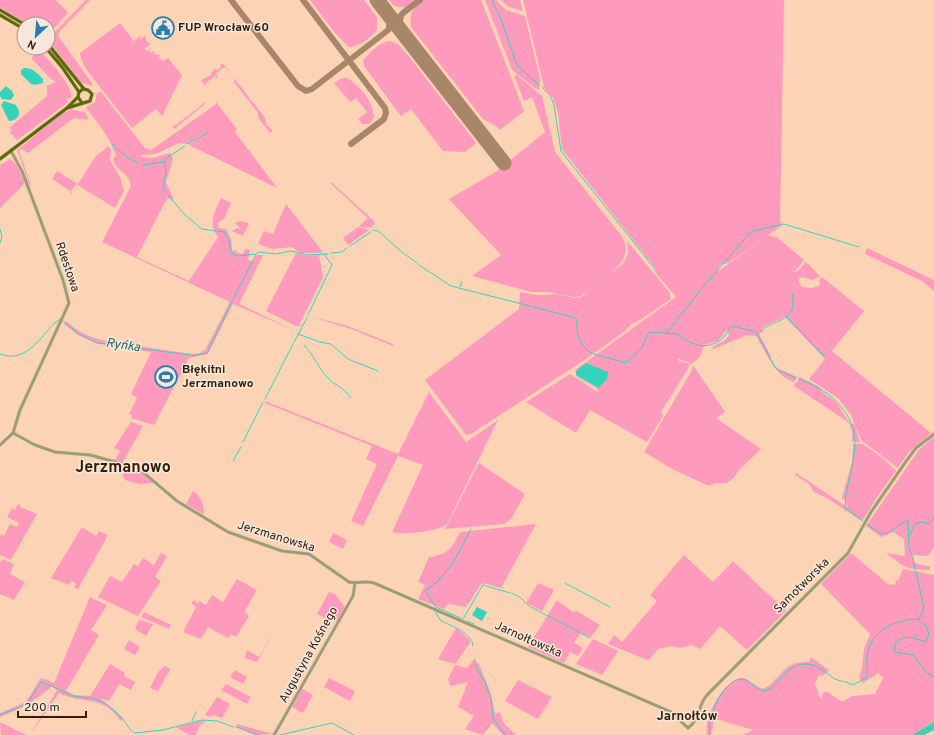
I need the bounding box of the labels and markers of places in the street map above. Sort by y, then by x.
public building icon: FUP Wrocław 60 [150,15,176,41]
place label: FUP Wrocław 60 [178,20,269,36]
place label: Błękitni Jerzmanowo [182,362,254,392]
sports icon: Błękitni Jerzmanowo [153,364,179,390]

